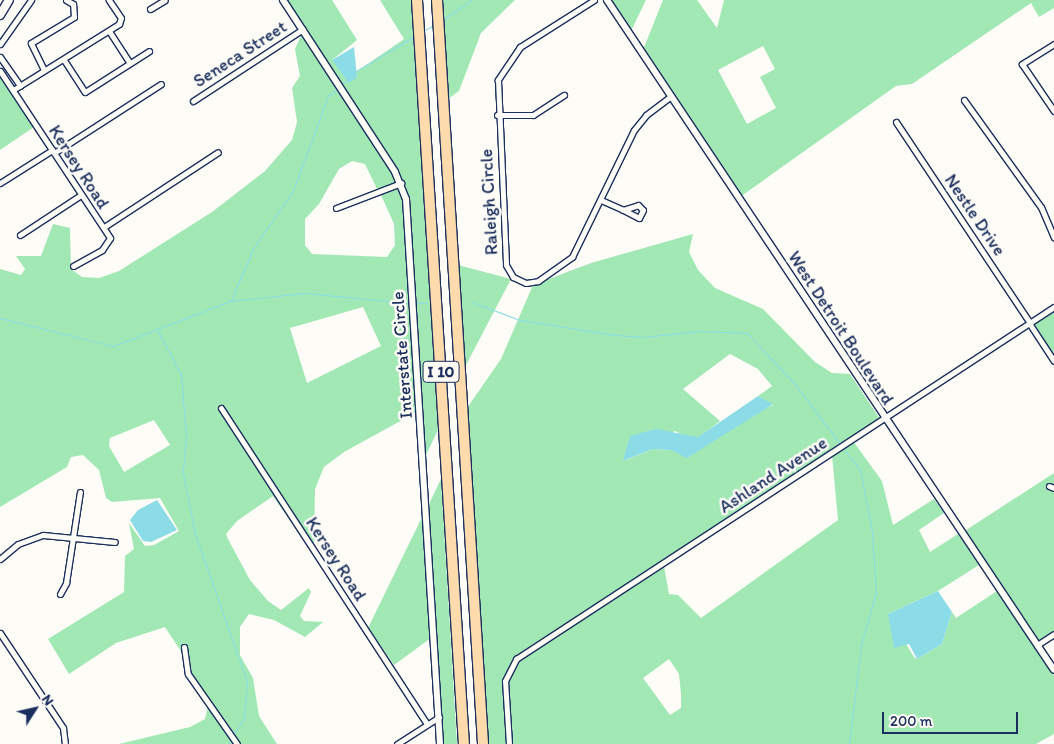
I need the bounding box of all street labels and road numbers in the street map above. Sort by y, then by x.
street label: Seneca Street [189,16,291,92]
street label: Kersey Road [44,121,114,213]
street label: Raleigh Circle [475,148,503,256]
street label: Nestle Drive [940,170,1010,260]
street label: West Detroit Boulevard [783,247,899,409]
street label: Interstate Circle [387,291,417,419]
road number: I 10 [422,358,460,386]
street label: Ashland Avenue [715,432,831,518]
street label: Kersey Road [301,513,371,605]

